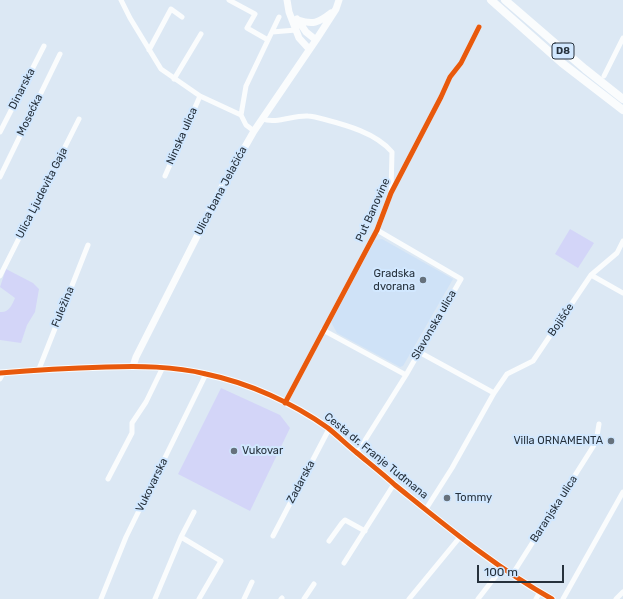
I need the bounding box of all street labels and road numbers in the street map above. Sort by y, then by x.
road number: D8 [552,43,574,59]
street label: Dinarska [6,66,38,112]
street label: Mosećka [14,92,46,138]
street label: Ninska ulica [164,105,200,167]
street label: Ulica bana Jelačića [192,144,250,238]
street label: Ulica Ljudevita Gaja [13,145,71,241]
street label: Put Banovine [353,176,393,244]
street label: Fuležina [49,285,77,329]
street label: Slavonska ulica [409,288,459,362]
street label: Bojišće [545,301,577,339]
street label: Cesta dr. Franje Tuđmana [321,410,431,502]
street label: Vukovarska [133,456,171,514]
street label: Zadarska [284,458,318,506]
street label: Baranjska ulica [527,473,581,545]

